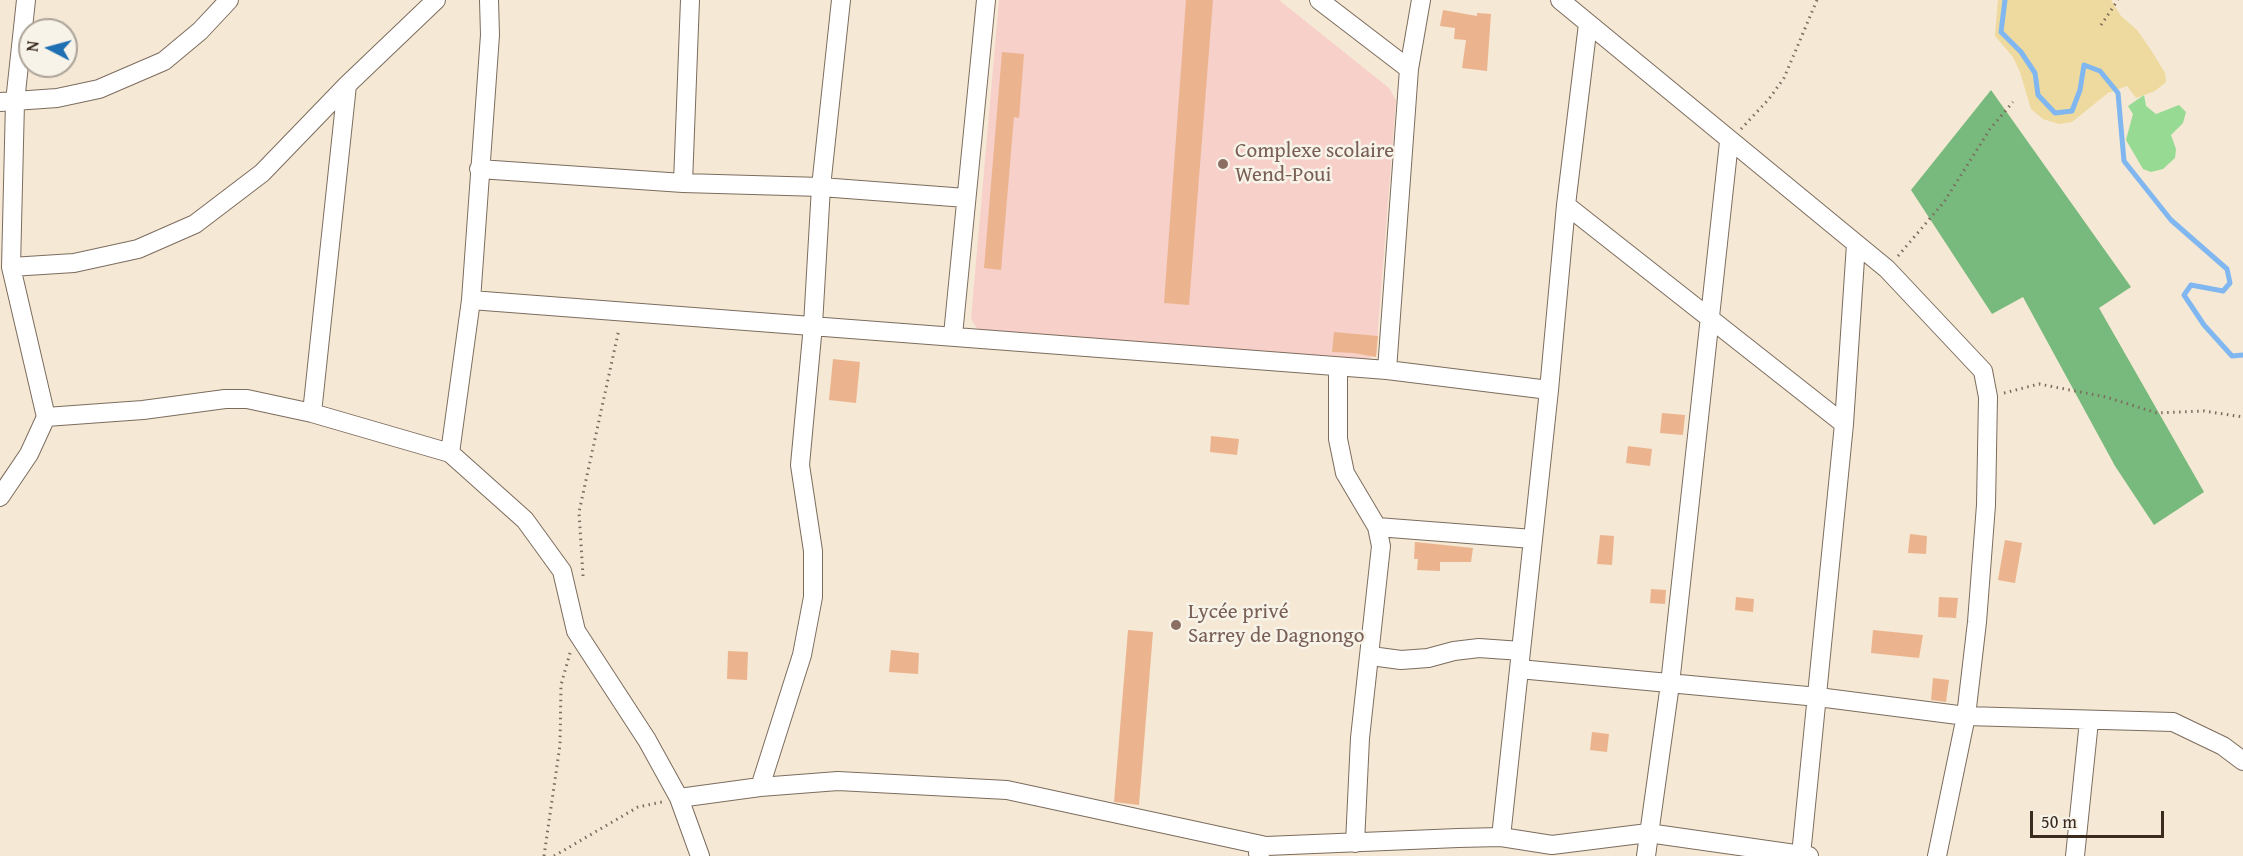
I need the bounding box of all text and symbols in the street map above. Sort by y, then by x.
north arrow [18,18,78,78]
text: N [20,40,45,53]
place label: Complexe scolaire Wend-Poui [1235,139,1394,189]
marker: Complexe scolaire Wend-Poui [1216,157,1230,171]
place label: Lycée privé Sarrey de Dagnongo [1188,600,1364,650]
marker: Lycée privé Sarrey de Dagnongo [1169,618,1183,632]
scale bar [2033,799,2166,837]
text: 50 m [2041,808,2077,835]

